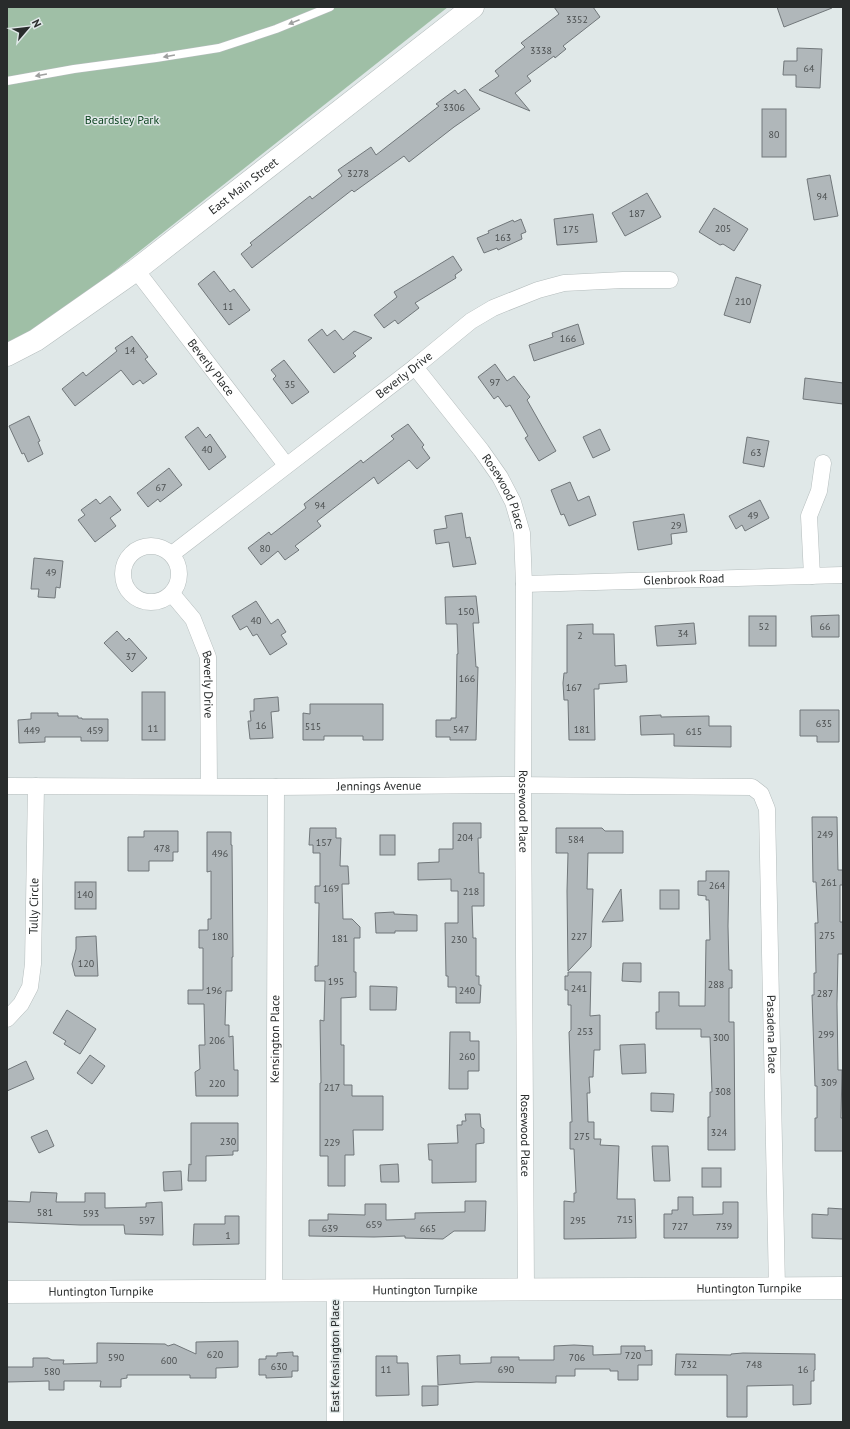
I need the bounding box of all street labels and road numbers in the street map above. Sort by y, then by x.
street label: East Main Street [205,154,281,217]
street label: Beverly Place [185,336,238,399]
street label: Beverly Drive [373,348,435,401]
street label: Rosewood Place [479,451,529,531]
street label: Glenbrook Road [643,570,725,588]
street label: Beverly Drive [199,648,216,718]
street label: Rosewood Place [516,770,531,853]
street label: Jennings Avenue [336,778,421,793]
street label: Tully Circle [26,878,41,934]
street label: Kensington Place [267,995,282,1083]
street label: Pasadena Place [764,995,781,1074]
street label: Rosewood Place [518,1094,533,1177]
street label: Huntington Turnpike [696,1280,802,1296]
street label: Huntington Turnpike [372,1282,478,1297]
street label: Huntington Turnpike [48,1283,154,1299]
street label: East Kensington Place [327,1300,342,1412]

